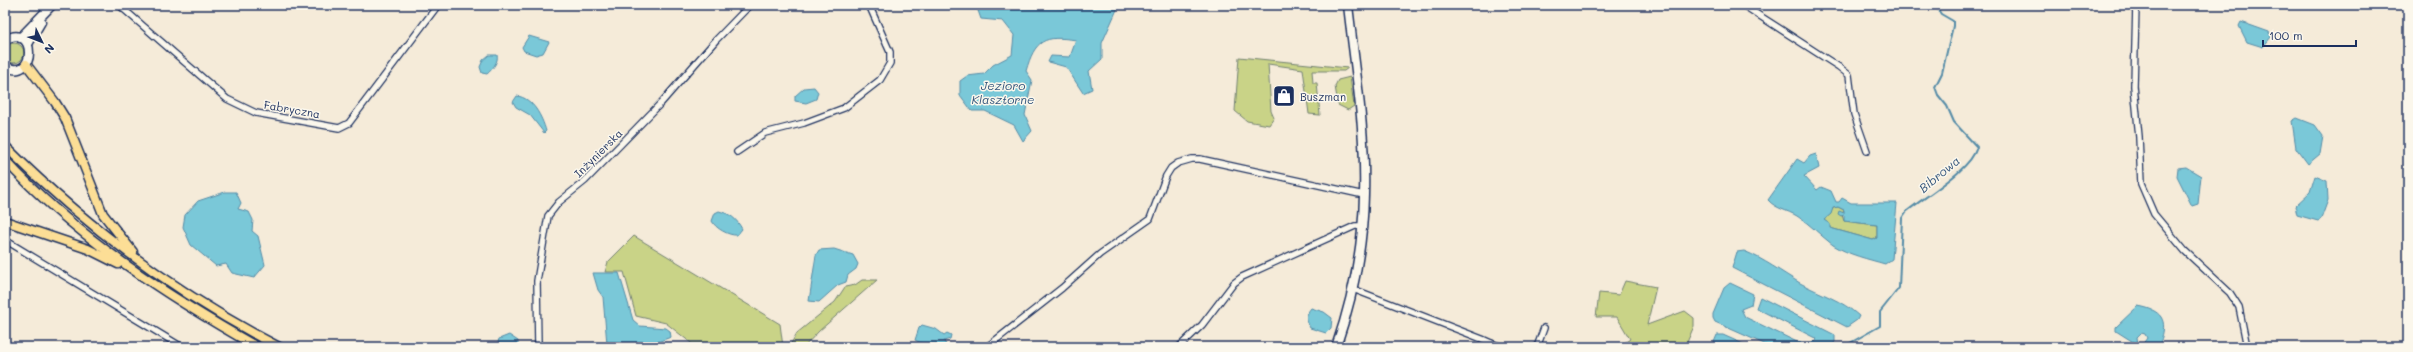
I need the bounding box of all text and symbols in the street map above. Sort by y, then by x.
north arrow [22,22,62,62]
scale bar [2263,22,2356,48]
text: 100 m [2269,27,2303,43]
text: N [41,41,58,57]
water label: Jezioro Klasztorne [972,77,1034,107]
shop icon: Buszman [1271,83,1297,109]
place label: Buszman [1300,89,1346,104]
street label: Fabryczna [263,97,321,121]
street label: Inżynierska [571,125,626,180]
water label: Bibrowa [1915,152,1963,196]

